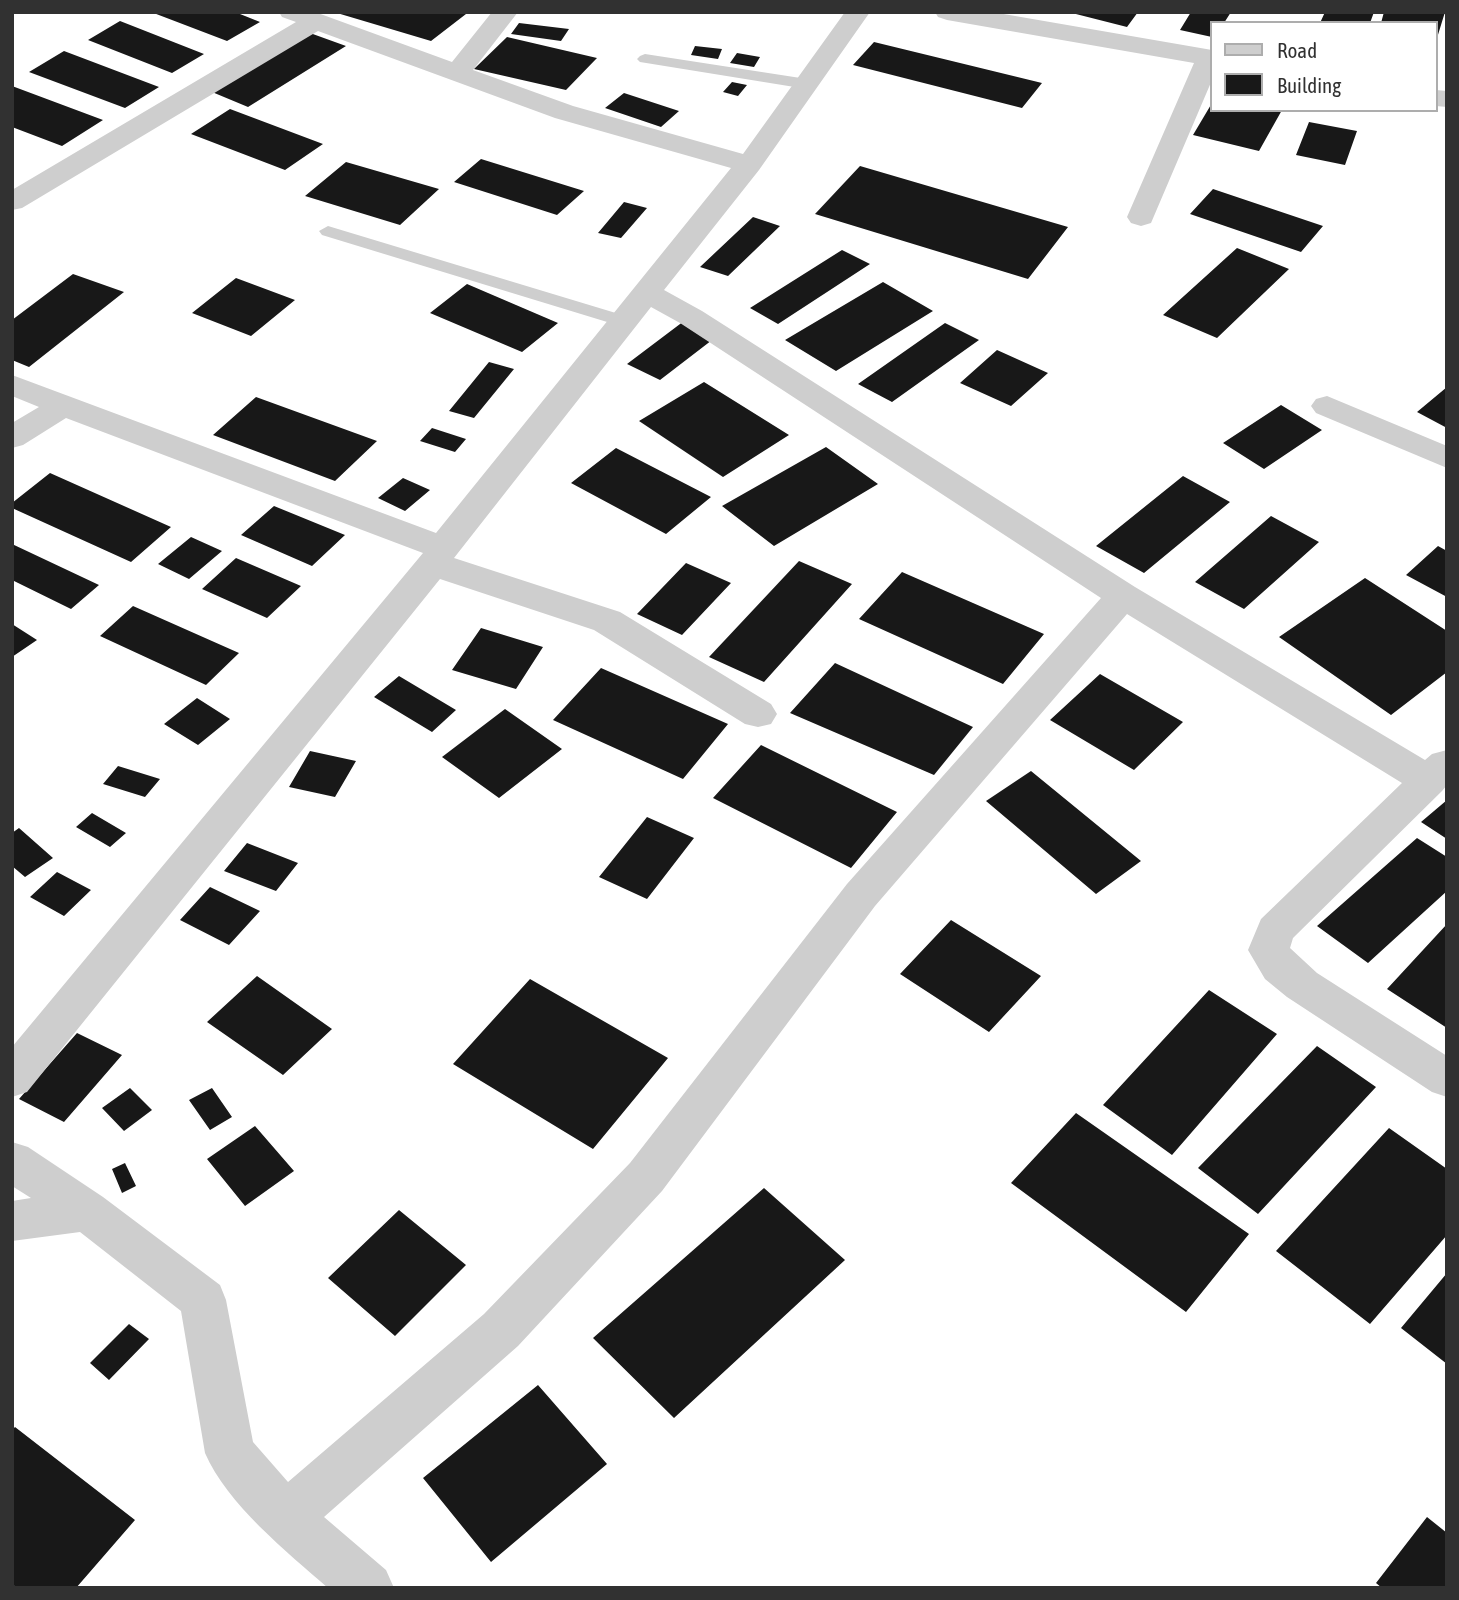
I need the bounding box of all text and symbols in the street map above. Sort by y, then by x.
legend [1210,21,1438,112]
text: Road [1277,38,1317,62]
text: Building [1277,73,1341,97]

